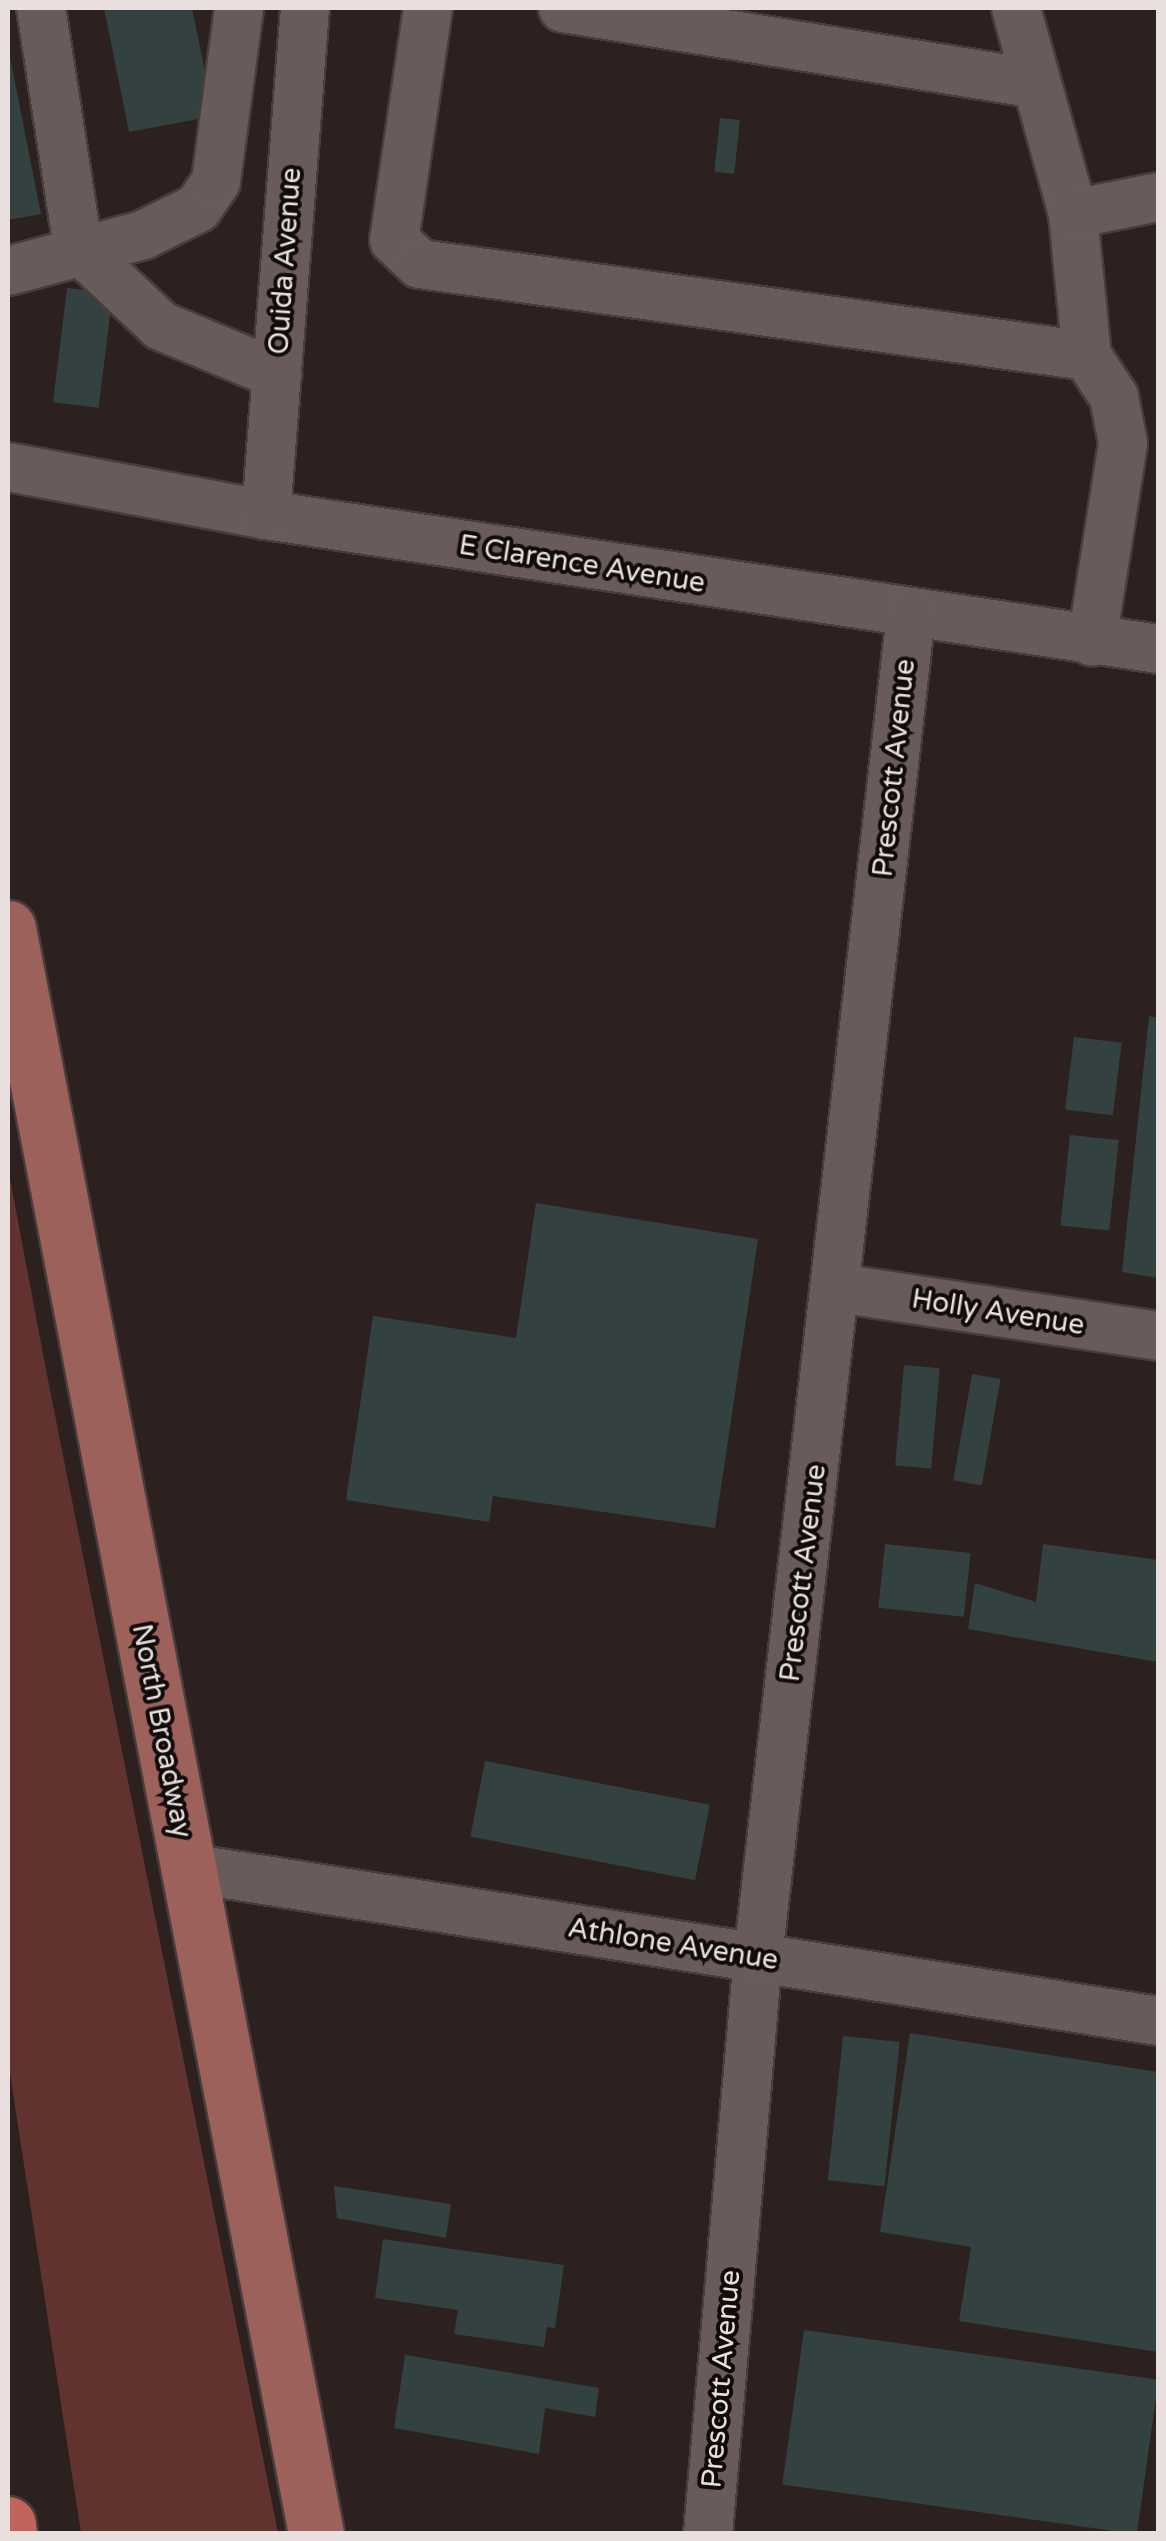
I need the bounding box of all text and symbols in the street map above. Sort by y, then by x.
street label: Ouida Avenue [262,166,308,356]
street label: E Clarence Avenue [457,528,707,600]
street label: Prescott Avenue [866,657,922,879]
street label: Holly Avenue [909,1282,1087,1342]
street label: Prescott Avenue [773,1462,833,1684]
street label: North Broadway [125,1621,199,1841]
street label: Athlone Avenue [565,1911,781,1977]
street label: Prescott Avenue [695,2269,747,2489]

